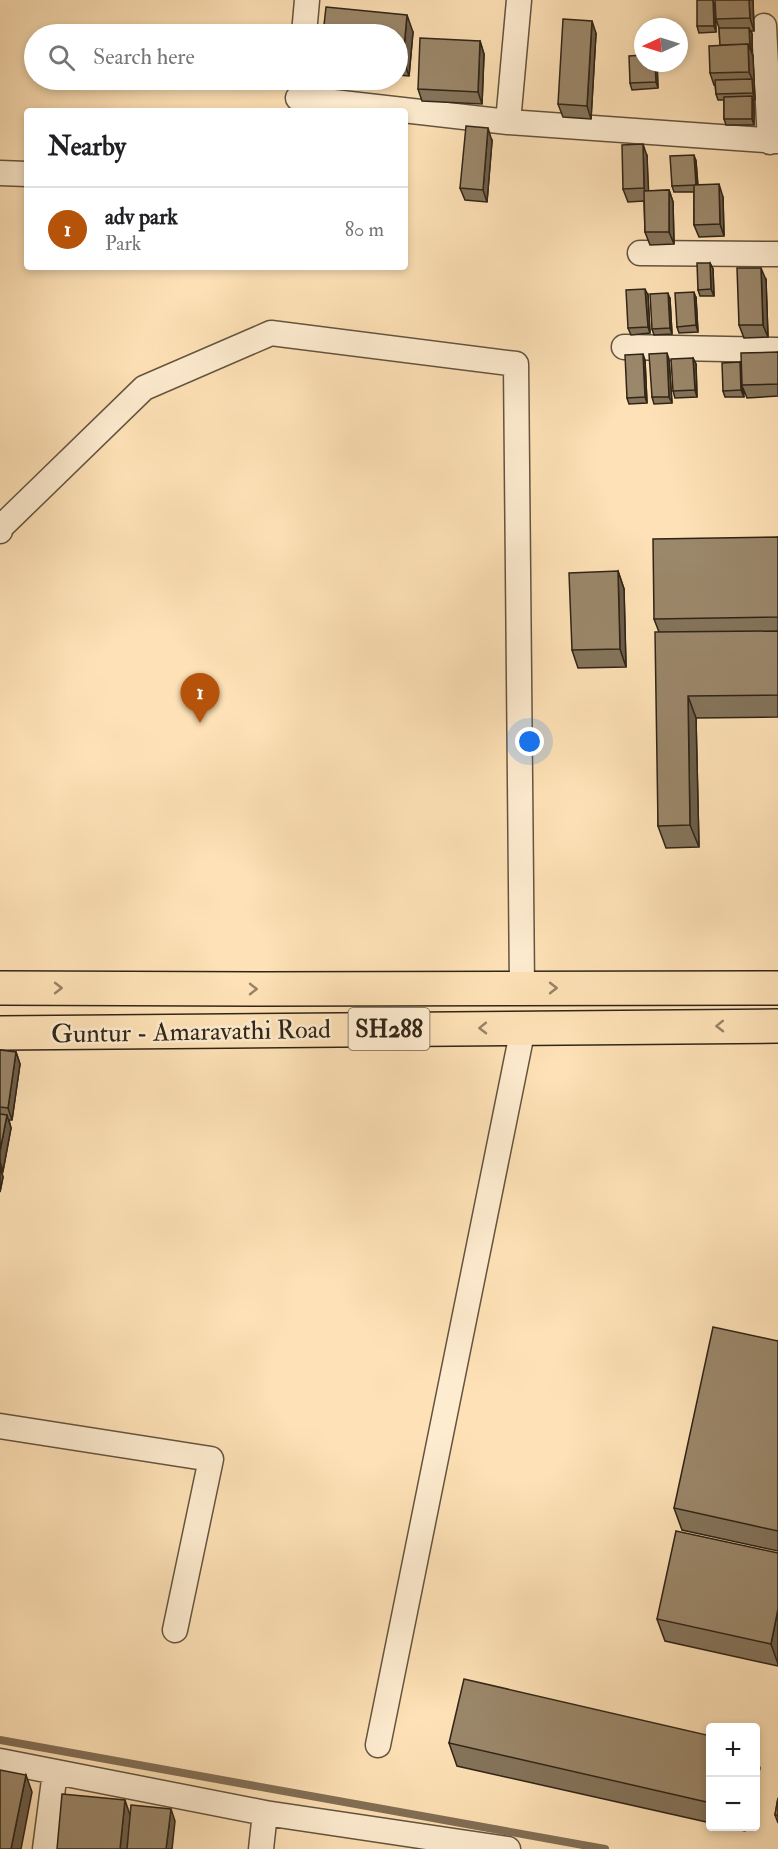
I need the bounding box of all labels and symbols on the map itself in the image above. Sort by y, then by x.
north arrow [634,18,688,72]
pin: 1 [180,674,220,723]
your location [515,727,544,756]
one-way arrow [54,982,63,994]
one-way arrow [549,982,558,994]
one-way arrow [249,983,258,995]
road number: SH288 [348,1008,430,1050]
street label: Guntur - Amaravathi Road [51,1014,331,1050]
one-way arrow [715,1020,724,1032]
one-way arrow [478,1022,487,1035]

